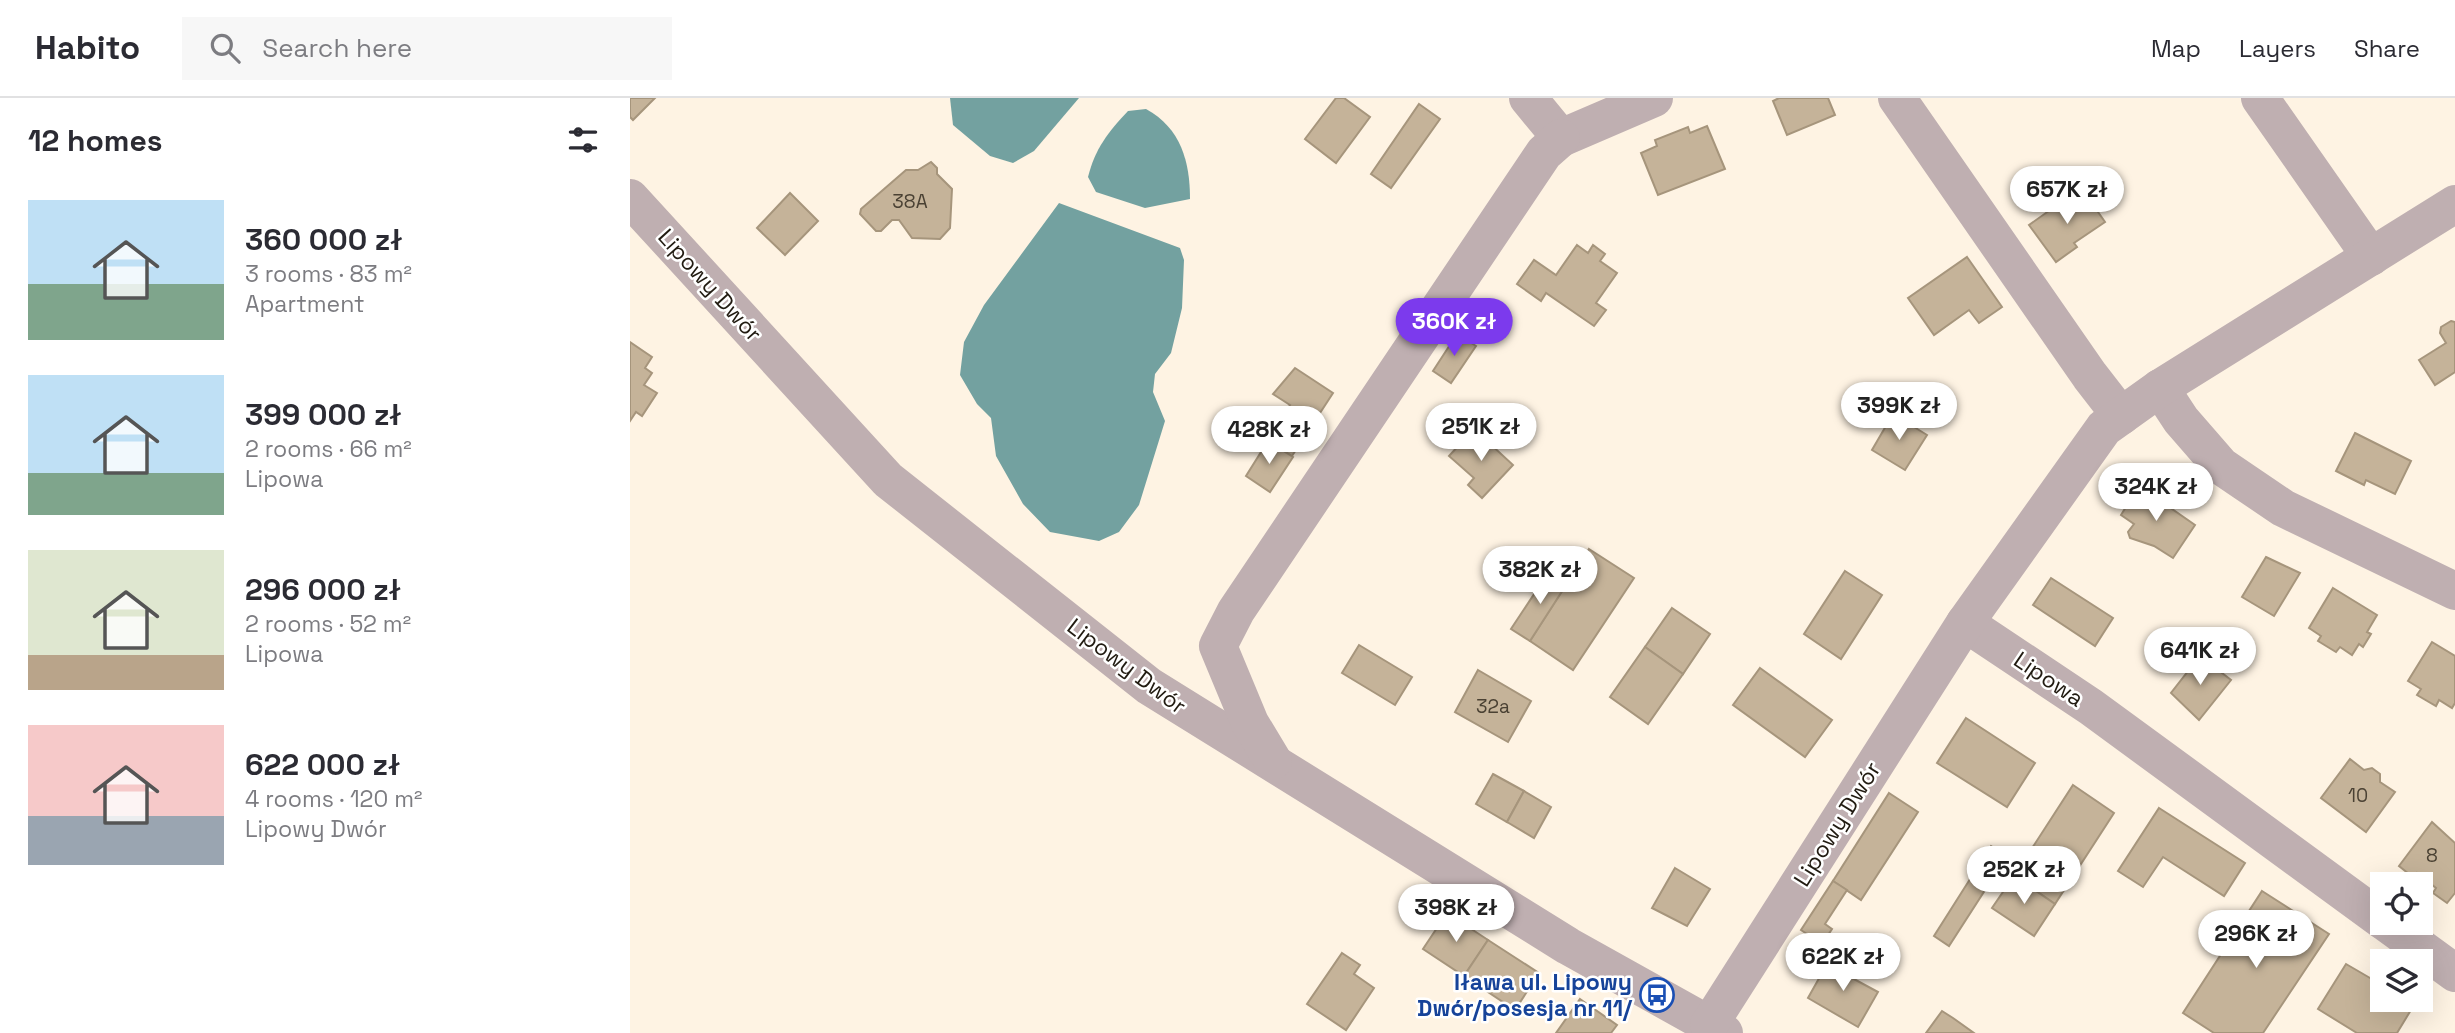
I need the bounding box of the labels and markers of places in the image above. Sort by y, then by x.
pin: 657K zł [2002,166,2132,226]
pin: 360K zł [1389,299,1519,358]
pin: 399K zł [1834,382,1964,442]
pin: 251K zł [1416,404,1546,463]
pin: 428K zł [1204,406,1334,466]
pin: 324K zł [2091,464,2221,523]
pin: 382K zł [1475,546,1605,606]
pin: 641K zł [2135,628,2265,687]
pin: 252K zł [1959,846,2089,906]
pin: 398K zł [1391,884,1521,944]
pin: 296K zł [2191,910,2321,970]
pin: 622K zł [1778,934,1908,993]
place label: Iława ul. Lipowy Dwór/posesja nr 11/ [1417,967,1633,1023]
bus stop icon: Iława ul. Lipowy Dwór/posesja nr 11/ [1638,976,1676,1014]

